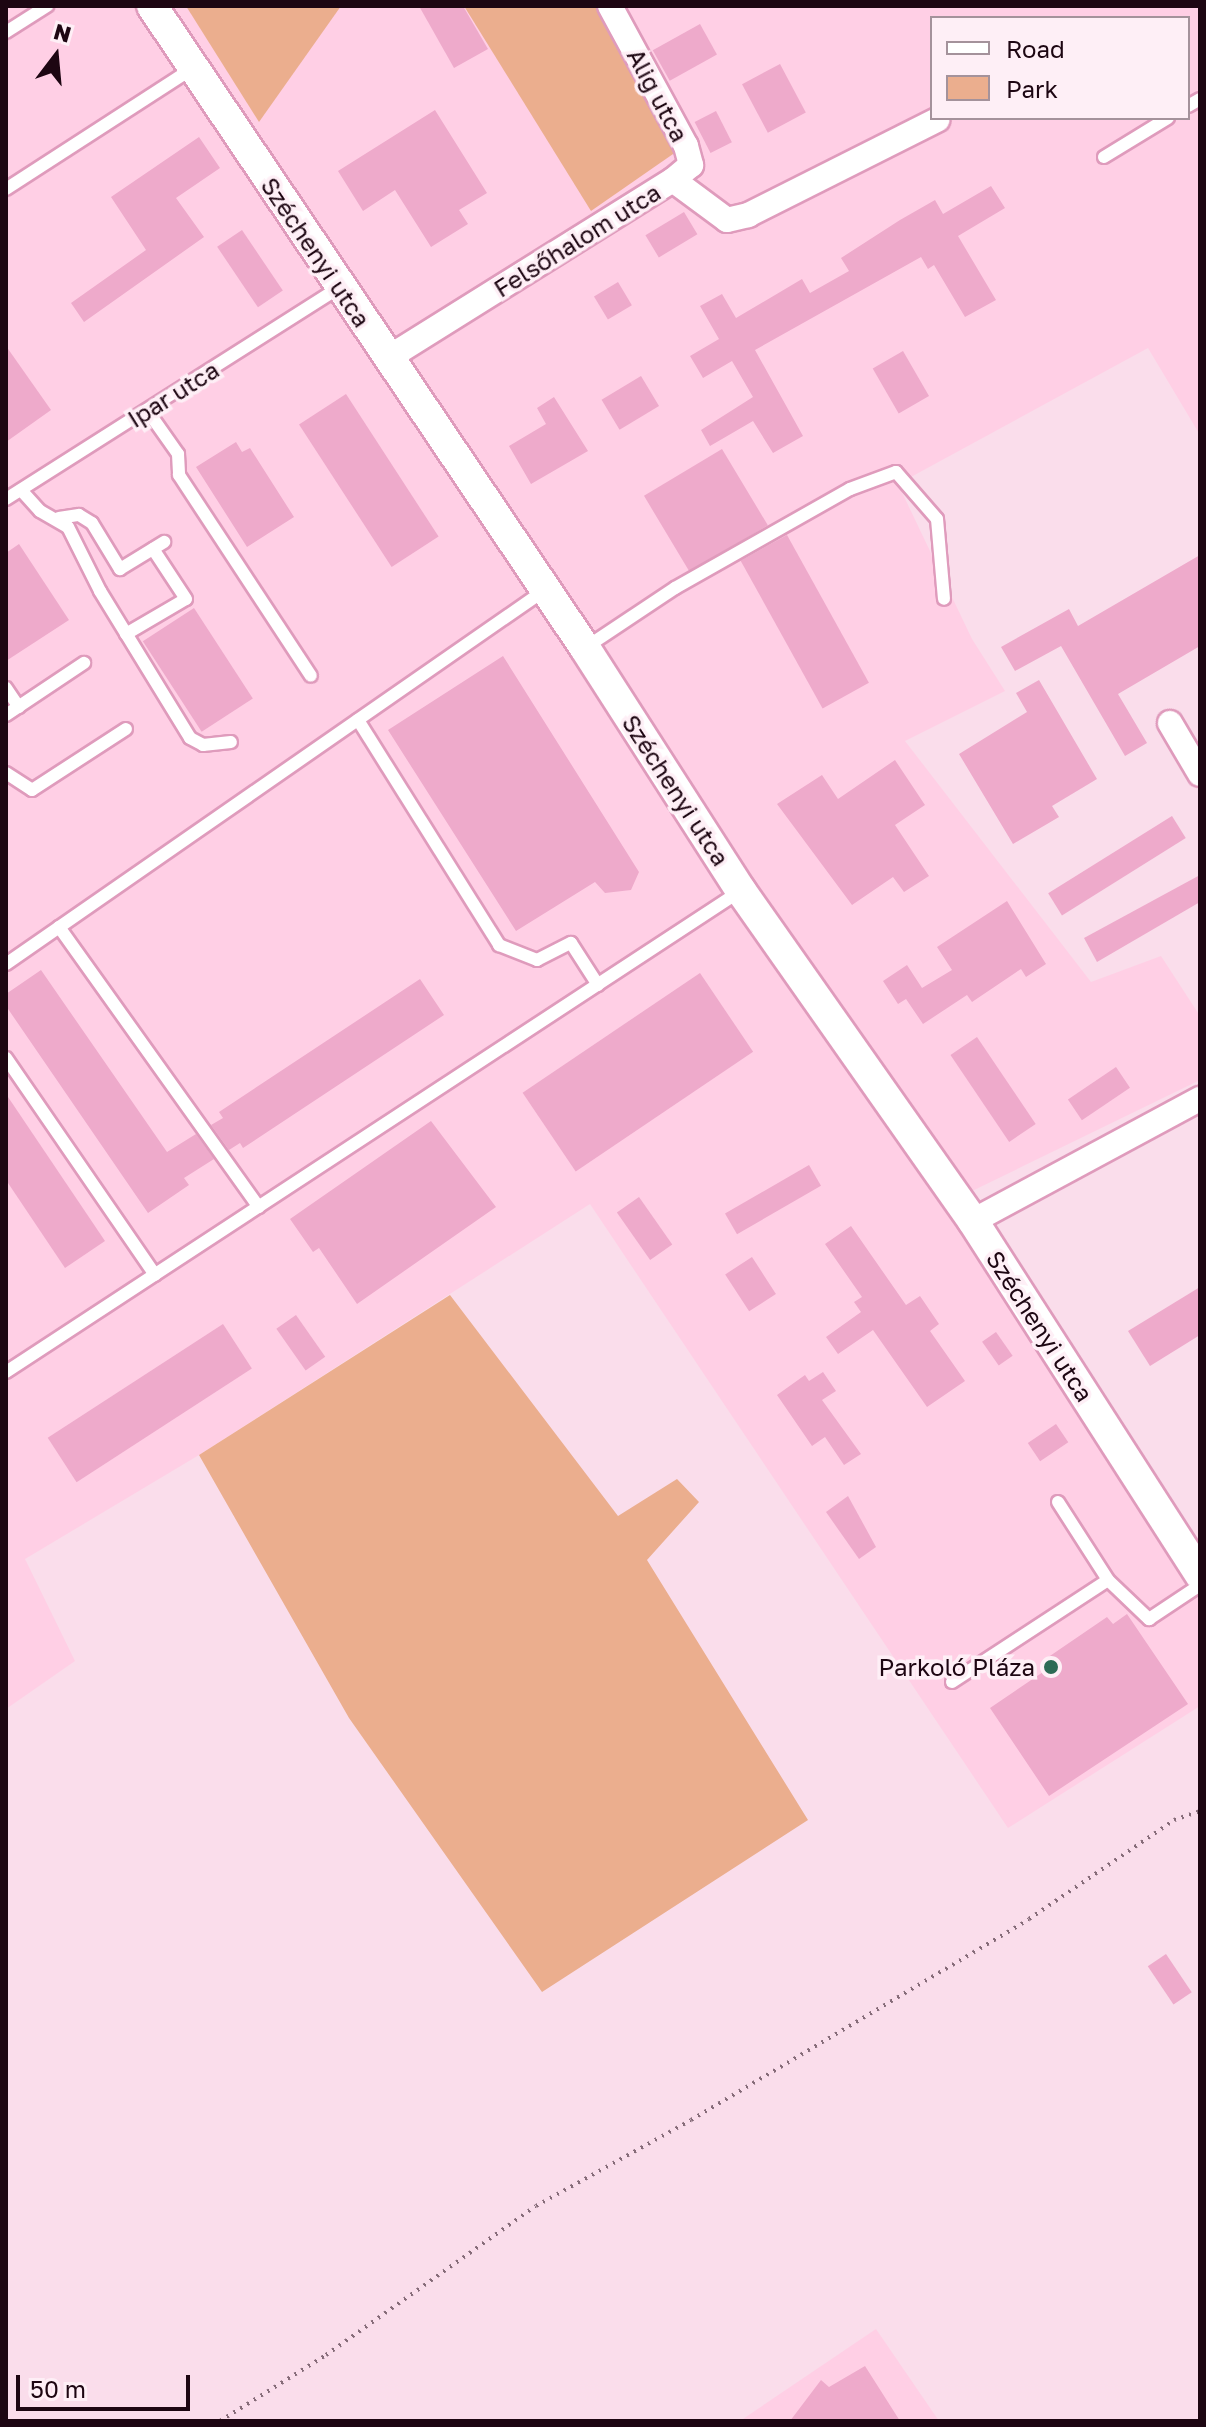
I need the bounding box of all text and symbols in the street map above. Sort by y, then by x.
north arrow [16,16,96,96]
legend [930,16,1190,120]
text: N [51,17,75,48]
text: Road [1006,34,1065,63]
street label: Alig utca [622,44,694,146]
text: Park [1006,74,1058,103]
street label: Széchenyi utca [255,172,377,332]
street label: Felsőhalom utca [488,177,666,303]
street label: Ipar utca [122,355,224,433]
street label: Széchenyi utca [617,709,735,871]
street label: Széchenyi utca [981,1245,1099,1407]
place label: Parkoló Pláza [879,1653,1035,1681]
marker: Parkoló Pláza [1042,1658,1060,1676]
scale bar [20,2359,194,2409]
text: 50 m [30,2374,86,2403]

